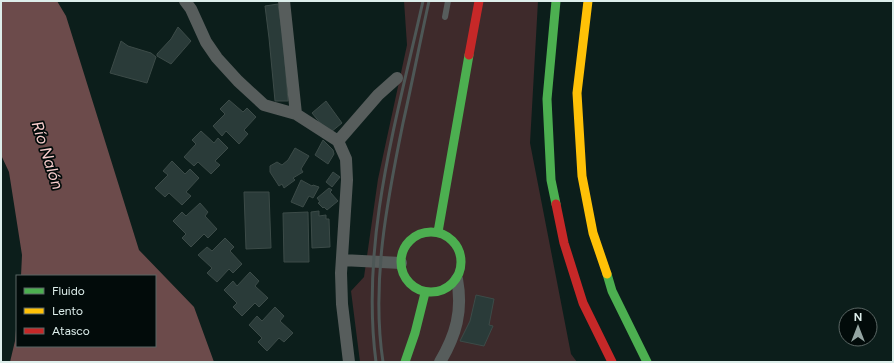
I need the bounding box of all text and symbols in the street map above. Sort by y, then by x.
water label: Río Nalón [28,119,67,192]
legend [16,275,156,347]
text: Fluido [52,284,85,298]
text: Lento [52,304,83,318]
north arrow [838,307,878,347]
text: N [854,311,862,324]
text: Atasco [52,324,90,338]

